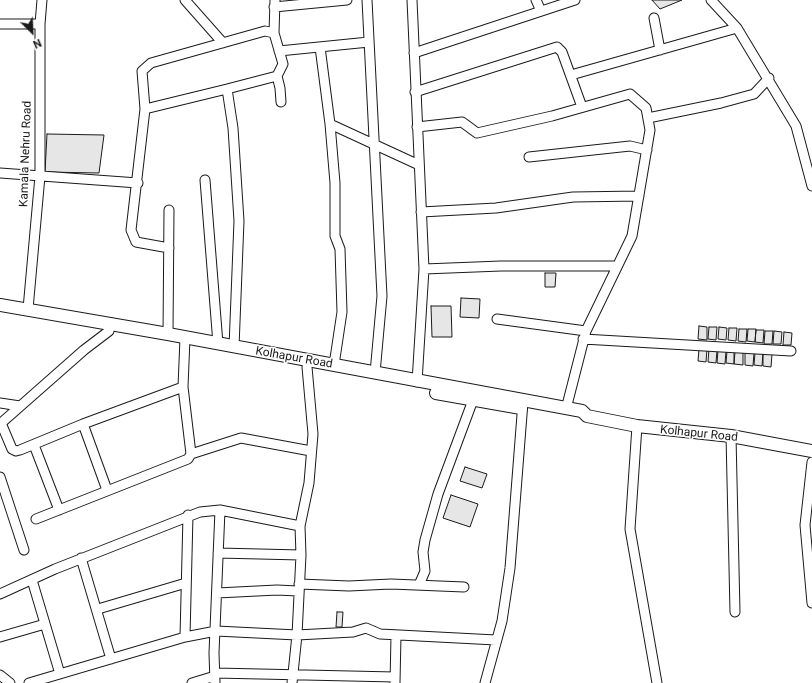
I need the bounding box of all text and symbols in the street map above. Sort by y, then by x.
north arrow [12,12,52,52]
text: N [31,36,43,51]
street label: Kamala Nehru Road [17,101,35,207]
street label: Kolhapur Road [254,344,334,372]
street label: Kolhapur Road [659,423,739,445]

